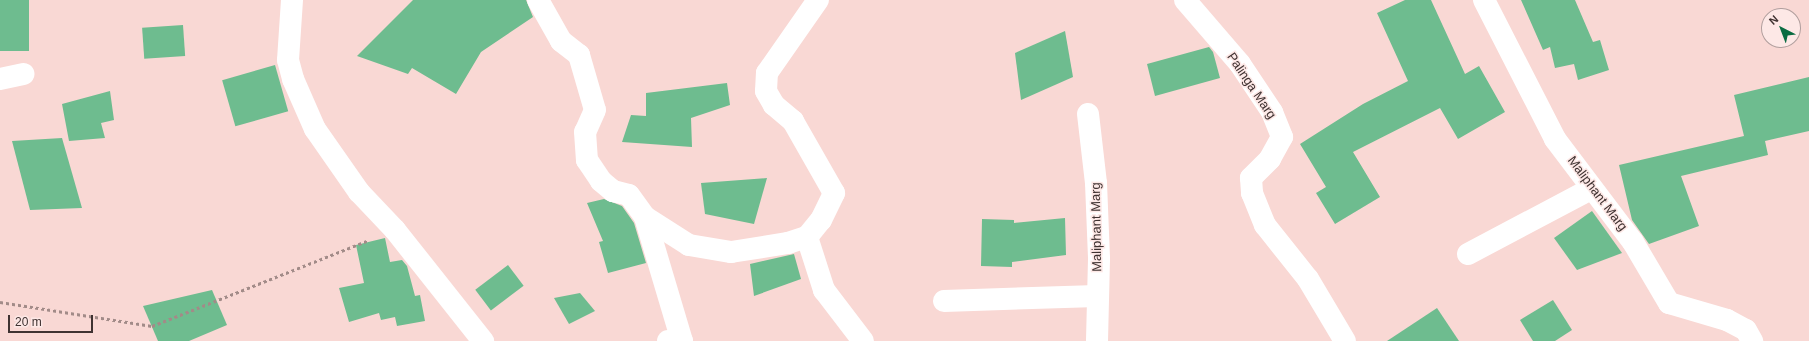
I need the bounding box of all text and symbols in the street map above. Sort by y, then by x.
north arrow [1761,8,1801,48]
text: N [1767,13,1781,27]
street label: Palinga Marg [1223,50,1279,122]
street label: Maliphant Marg [1564,154,1630,234]
street label: Maliphant Marg [1088,182,1106,272]
scale bar [10,307,95,333]
text: 20 m [15,315,42,329]

